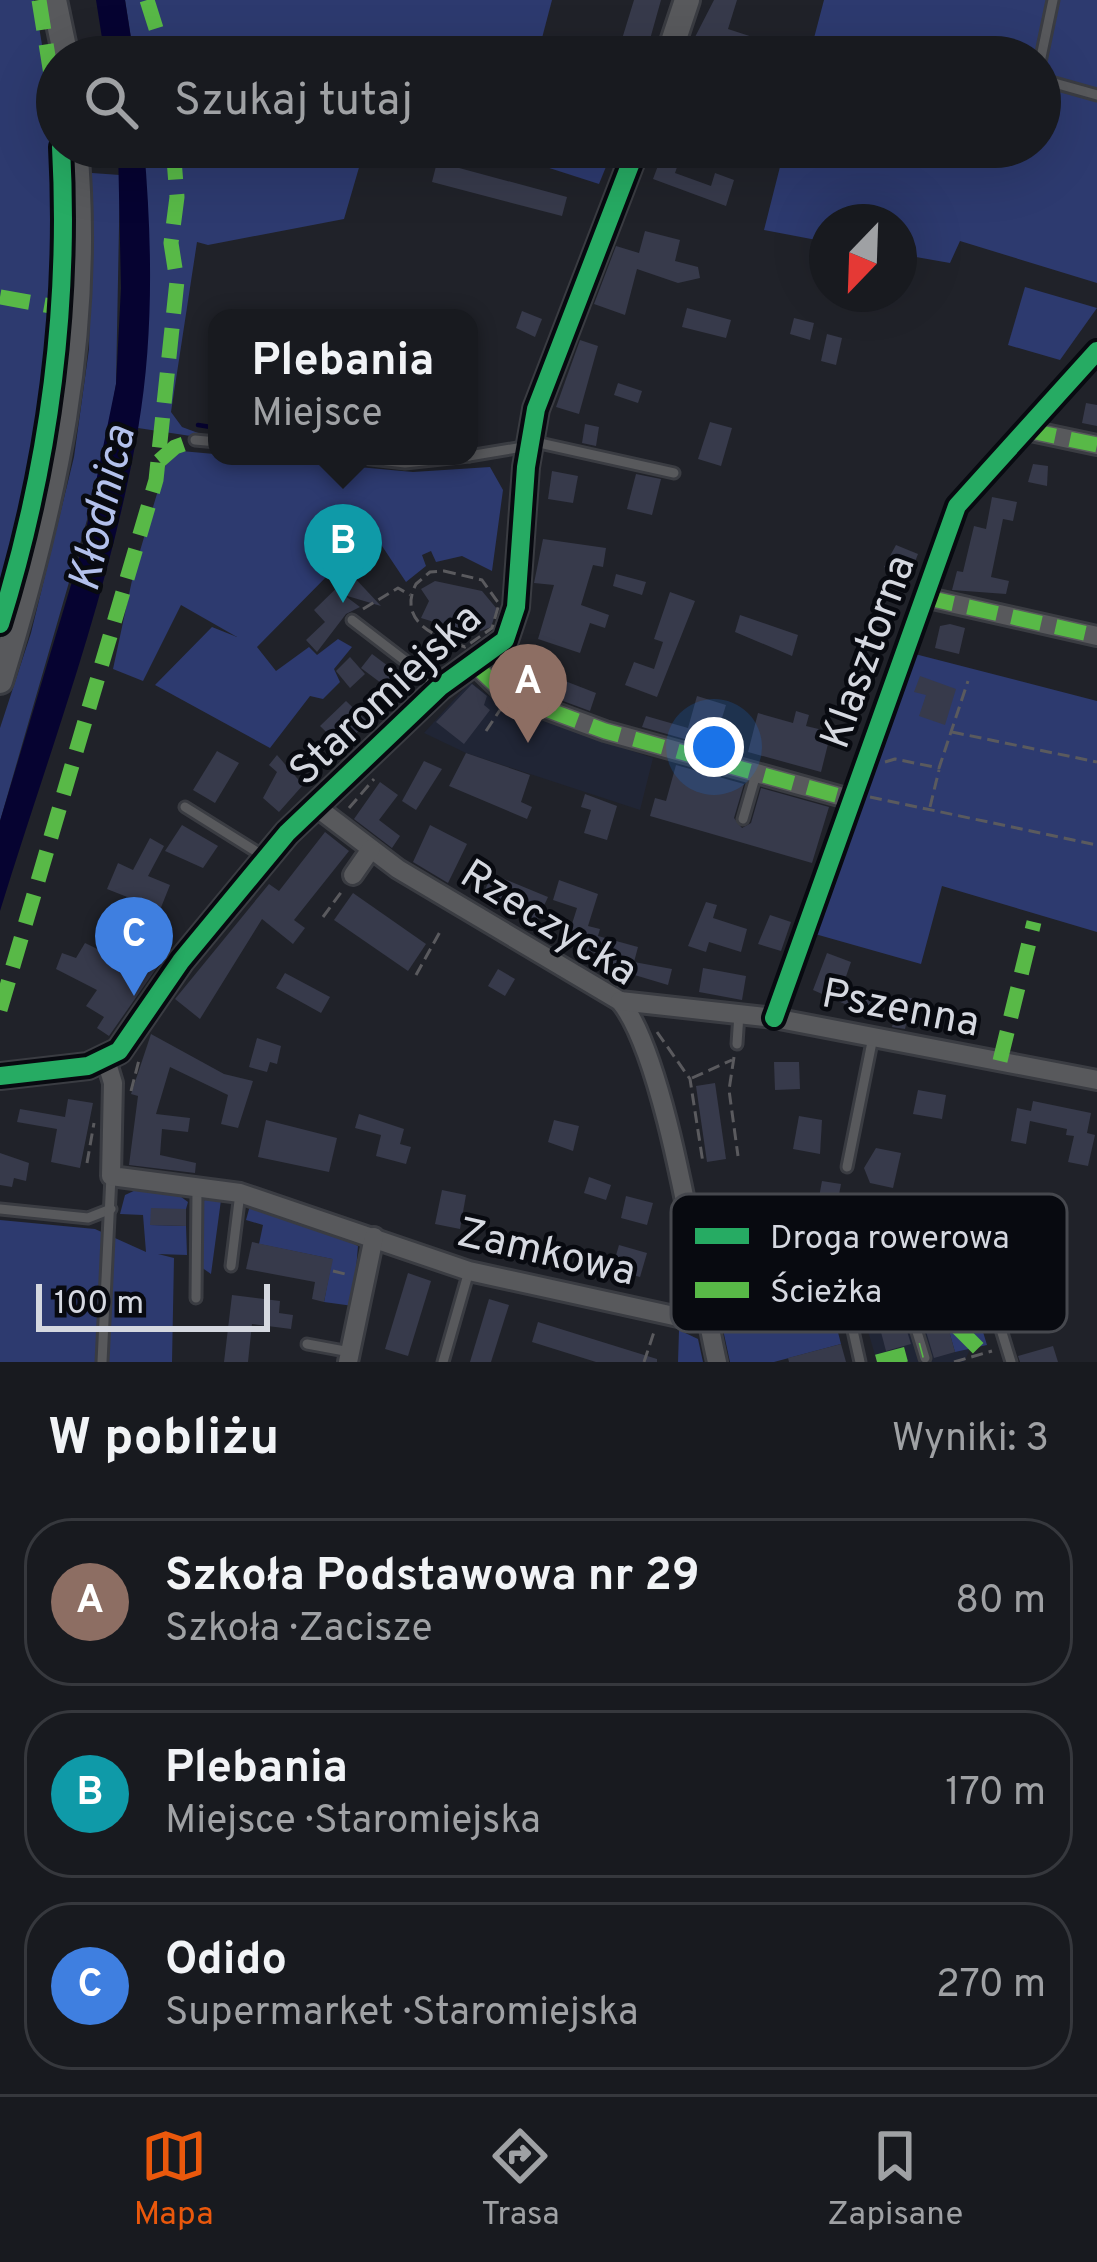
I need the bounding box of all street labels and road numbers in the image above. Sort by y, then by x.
street label: Klasztorna [811,549,930,757]
street label: Staromiejska [280,594,494,799]
street label: Rzeczycka [449,850,646,1000]
street label: Pszenna [817,969,983,1052]
street label: Zamkowa [452,1208,640,1301]

